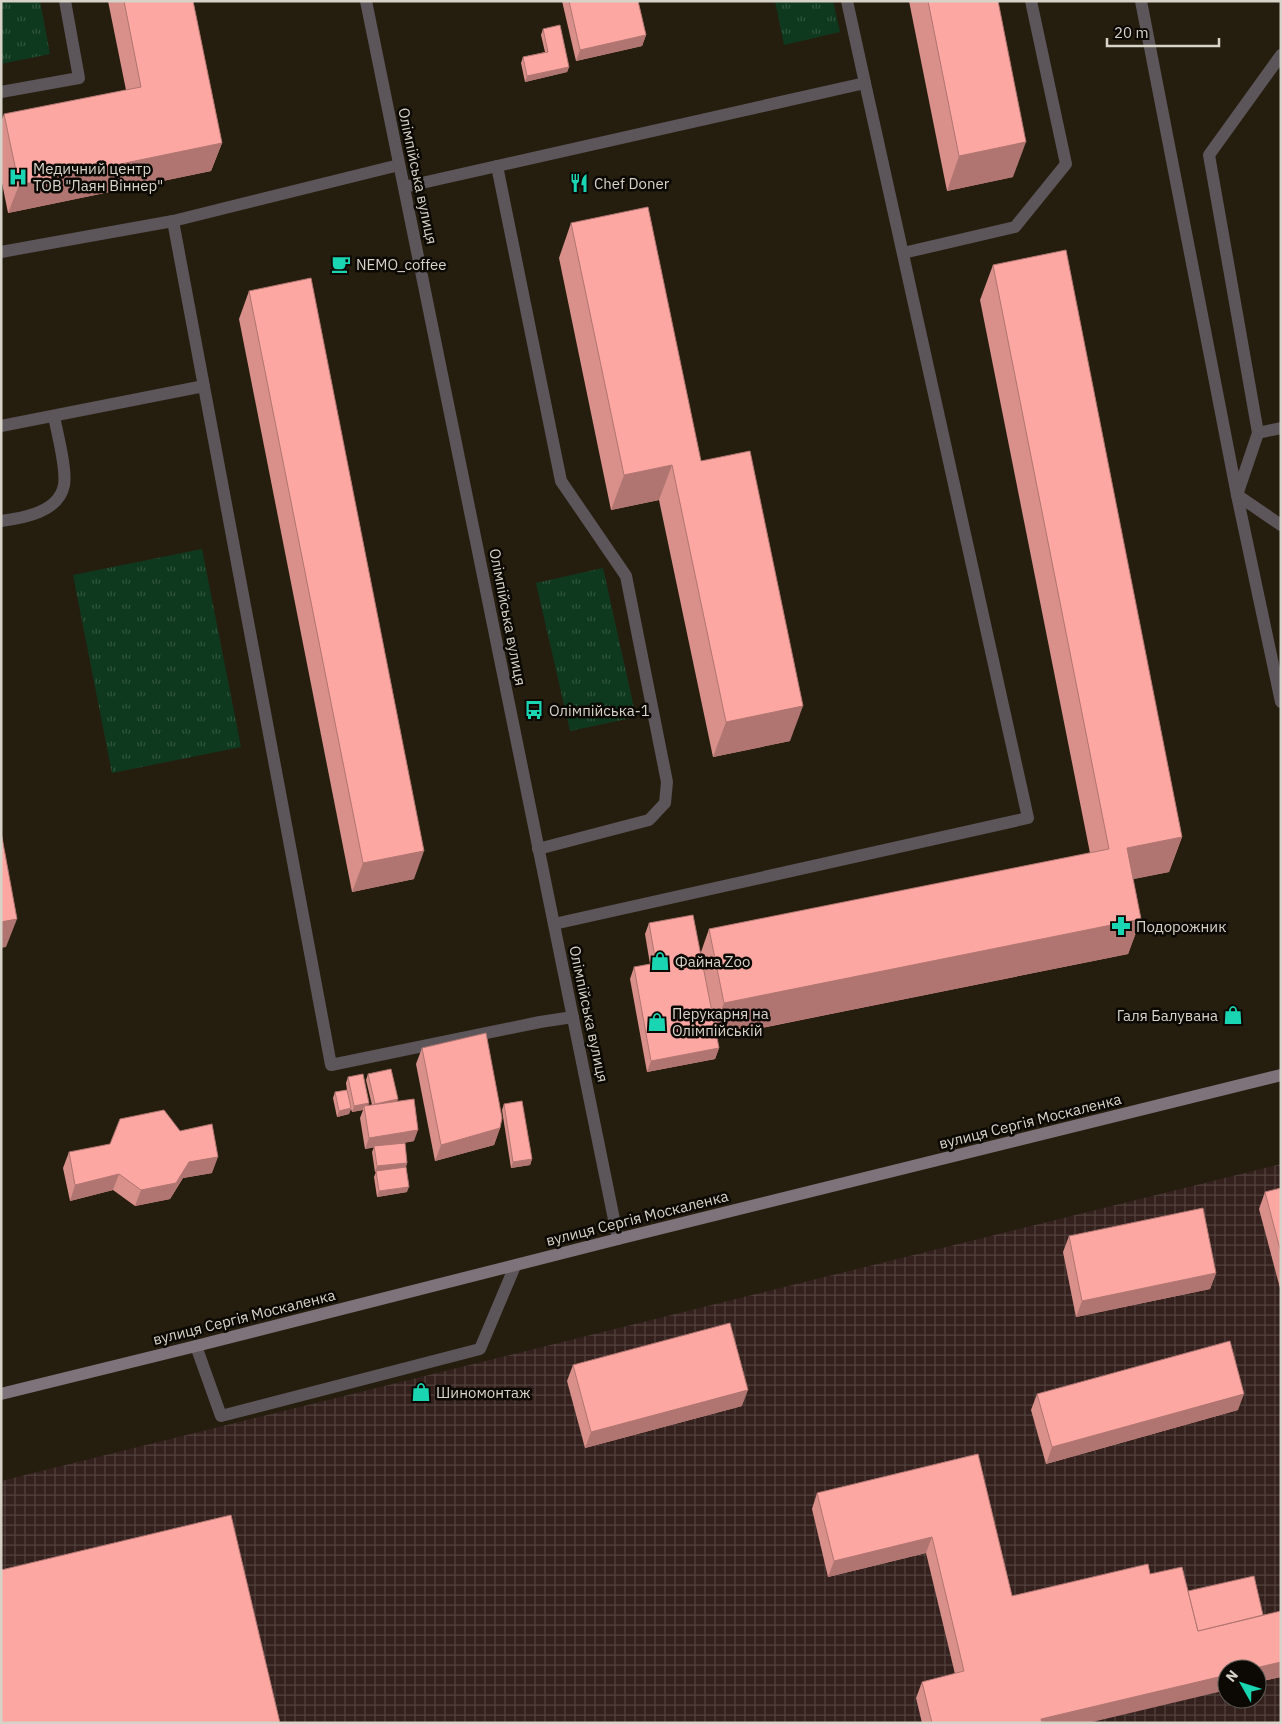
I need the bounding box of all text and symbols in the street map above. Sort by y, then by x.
scale bar [1107,15,1220,47]
text: 20 m [1114,23,1149,42]
street label: Олімпійська вулиця [394,106,442,246]
place label: Медичний центр ТОВ "Лаян Віннер" [33,159,163,195]
hospital icon: Медичний центр ТОВ "Лаян Віннер" [7,166,29,188]
restaurant icon: Chef Doner [568,172,590,194]
place label: Chef Doner [594,174,670,193]
cafe icon: NEMO_coffee [330,253,352,275]
place label: NEMO_coffee [356,255,446,274]
street label: Олімпійська вулиця [485,547,531,687]
bus stop icon: Олімпійська-1 [523,699,545,721]
place label: Олімпійська-1 [549,701,650,720]
pharmacy icon: Подорожник [1110,915,1132,937]
place label: Подорожник [1136,917,1226,936]
street label: Олімпійська вулиця [565,944,613,1084]
shop icon: Файна Zoo [649,950,671,972]
place label: Файна Zoo [675,952,750,971]
place label: Перукарня на Олімпійській [672,1004,769,1040]
shop icon: Галя Балувана [1222,1004,1244,1026]
place label: Галя Балувана [1117,1006,1218,1025]
shop icon: Перукарня на Олімпійській [646,1011,668,1033]
street label: вулиця Сергія Москаленка [937,1089,1123,1153]
street label: вулиця Сергія Москаленка [544,1186,730,1250]
street label: вулиця Сергія Москаленка [151,1285,337,1349]
shop icon: Шиномонтаж [410,1381,432,1403]
place label: Шиномонтаж [436,1383,531,1402]
north arrow [1217,1659,1267,1709]
text: N [1222,1666,1242,1685]

